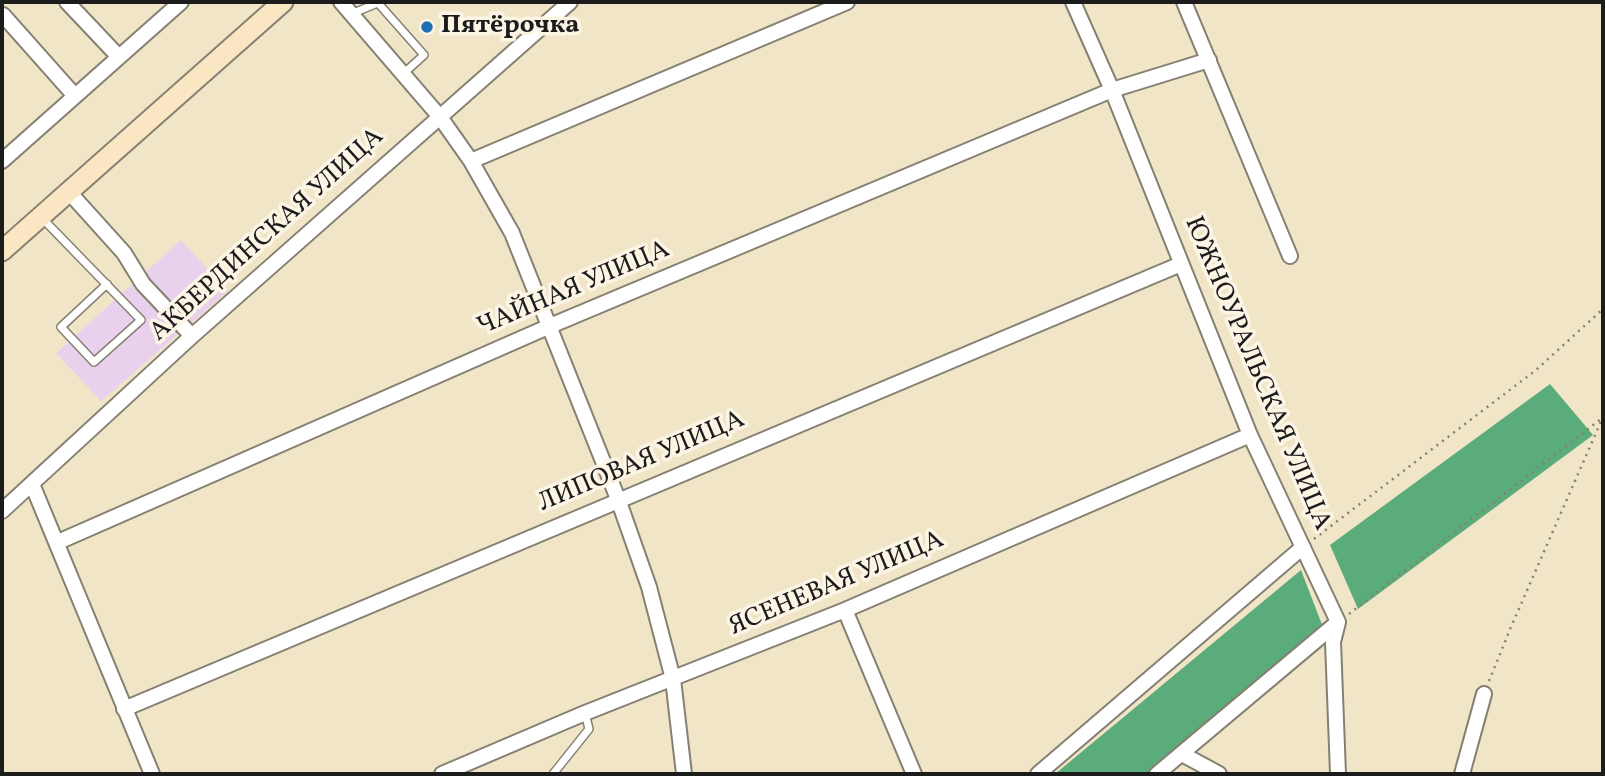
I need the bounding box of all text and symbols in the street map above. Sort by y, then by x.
place label: Пятёрочка [441,11,579,43]
marker: Пятёрочка [419,19,435,35]
street label: АКБЕРДИНСКАЯ УЛИЦА [145,123,391,349]
street label: ЮЖНОУРАЛЬСКАЯ УЛИЦА [1176,212,1336,536]
street label: ЧАЙНАЯ УЛИЦА [473,235,675,345]
street label: ЛИПОВАЯ УЛИЦА [534,405,750,521]
street label: ЯСЕНЕВАЯ УЛИЦА [725,526,949,644]

